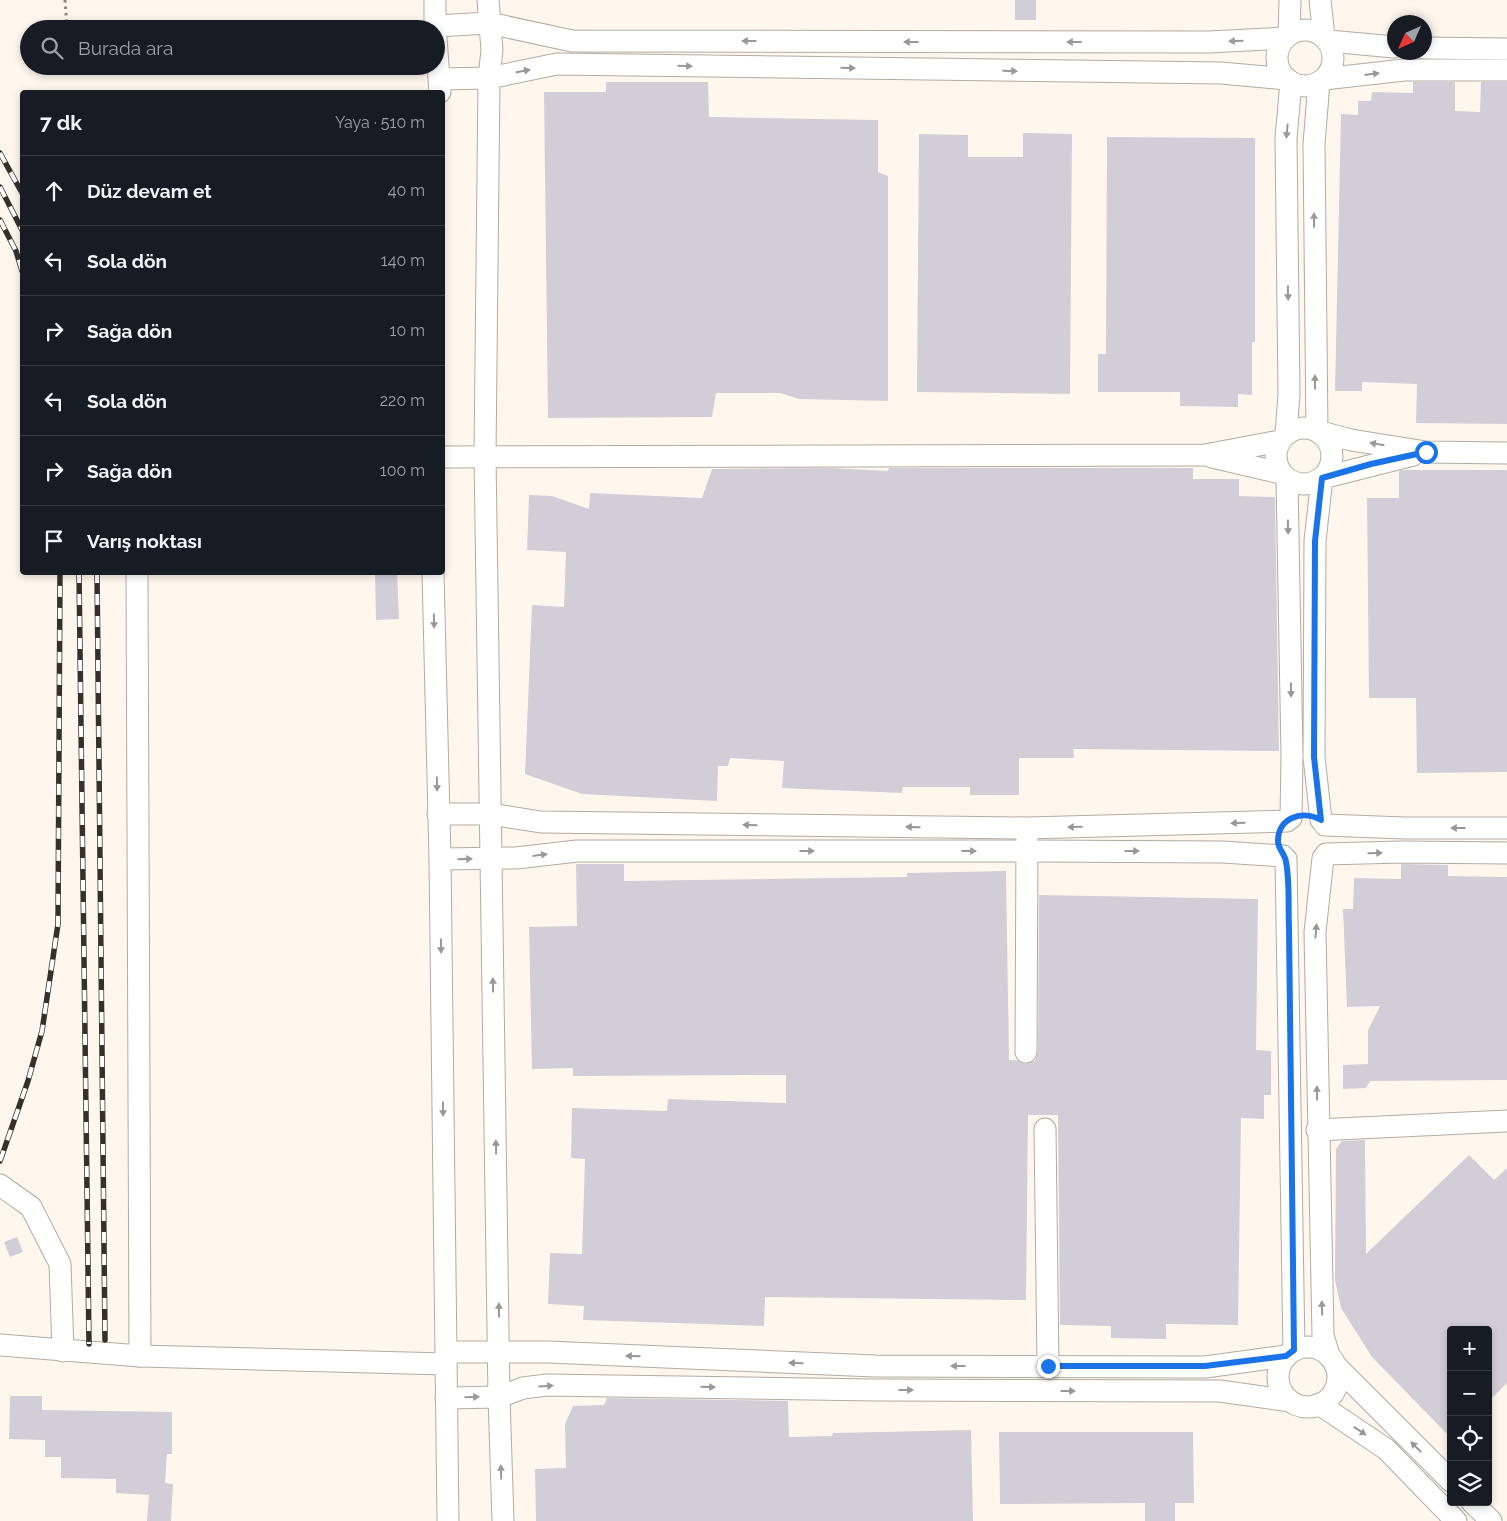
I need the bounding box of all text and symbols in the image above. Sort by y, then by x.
north arrow [1387,15,1432,60]
search box [20,20,445,75]
icon: search [38,34,66,62]
text: Burada ara [78,37,173,59]
one-way arrow [741,37,757,45]
one-way arrow [903,38,919,46]
one-way arrow [1066,38,1082,46]
one-way arrow [1228,38,1244,46]
one-way arrow [677,62,693,70]
one-way arrow [840,65,856,73]
one-way arrow [516,66,532,74]
one-way arrow [1002,67,1018,75]
one-way arrow [1365,70,1381,78]
text: 7 dk [40,110,82,135]
text: Yaya · 510 m [335,113,425,132]
one-way arrow [1283,123,1291,139]
icon: ahead [40,177,68,205]
text: Düz devam et [87,180,212,202]
text: 40 m [388,181,425,200]
one-way arrow [1310,212,1318,228]
icon: left [40,247,68,275]
text: Sola dön [87,250,167,272]
text: 140 m [381,251,425,270]
one-way arrow [1284,285,1292,301]
icon: right [40,317,68,345]
text: Sağa dön [87,320,172,342]
text: 10 m [390,321,425,340]
one-way arrow [1311,374,1319,390]
icon: left [40,387,68,415]
text: Sola dön [87,390,167,412]
text: 220 m [380,391,425,410]
one-way arrow [1369,440,1385,448]
route start [1415,441,1438,464]
icon: right [40,457,68,485]
text: Sağa dön [87,460,172,482]
text: 100 m [380,461,425,480]
one-way arrow [1285,520,1293,536]
icon: arrive [40,527,68,555]
text: Varış noktası [87,530,202,552]
one-way arrow [430,613,438,629]
one-way arrow [1287,682,1295,698]
one-way arrow [434,776,442,792]
one-way arrow [1230,819,1246,827]
one-way arrow [742,821,758,829]
one-way arrow [905,823,921,831]
one-way arrow [1067,823,1083,831]
one-way arrow [1450,824,1466,832]
one-way arrow [799,847,815,855]
one-way arrow [962,847,978,855]
one-way arrow [1124,848,1140,856]
one-way arrow [1367,848,1383,856]
one-way arrow [532,851,548,859]
one-way arrow [458,854,474,862]
one-way arrow [1312,923,1320,939]
one-way arrow [437,938,445,954]
one-way arrow [489,977,497,993]
one-way arrow [1312,1085,1320,1101]
one-way arrow [439,1101,447,1117]
one-way arrow [492,1139,500,1155]
one-way arrow [1318,1300,1326,1316]
one-way arrow [495,1302,503,1318]
map controls [1447,1326,1492,1506]
button: + [1447,1326,1492,1371]
one-way arrow [625,1352,641,1360]
route end [1037,1355,1060,1378]
one-way arrow [787,1359,803,1367]
one-way arrow [950,1362,966,1370]
button: − [1447,1371,1492,1416]
one-way arrow [538,1381,554,1389]
one-way arrow [700,1384,716,1392]
one-way arrow [898,1386,914,1394]
one-way arrow [1060,1387,1076,1395]
one-way arrow [465,1393,481,1401]
button: locate [1447,1416,1492,1461]
one-way arrow [1353,1426,1367,1436]
one-way arrow [1410,1441,1422,1453]
button: layers [1447,1461,1492,1506]
one-way arrow [497,1464,505,1480]

